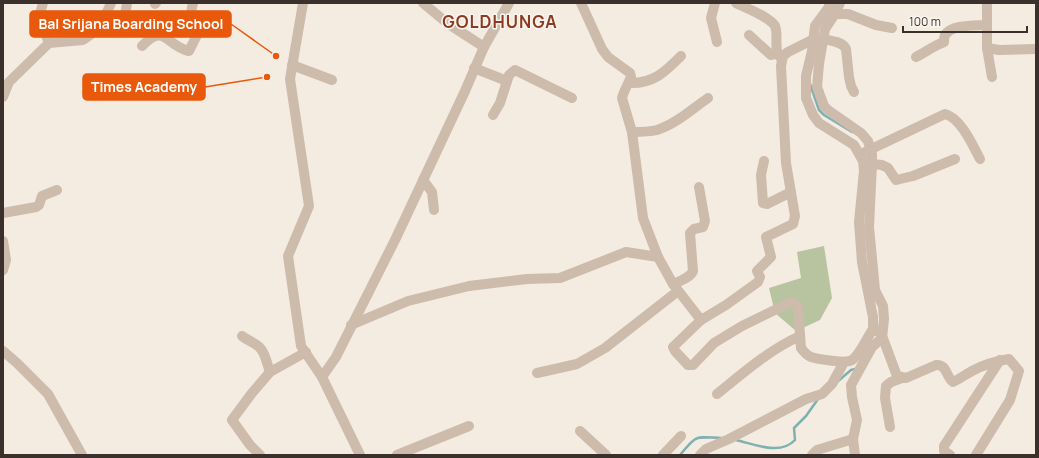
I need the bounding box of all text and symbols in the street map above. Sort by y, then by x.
scale bar [903,8,1027,34]
district label: GOLDHUNGA [442,10,558,33]
callout: Bal Srijana Boarding School [30,11,231,37]
text: 100 m [909,13,941,30]
text: Bal Srijana Boarding School [38,14,224,33]
callout: Times Academy [83,74,205,100]
text: Times Academy [91,77,197,96]

